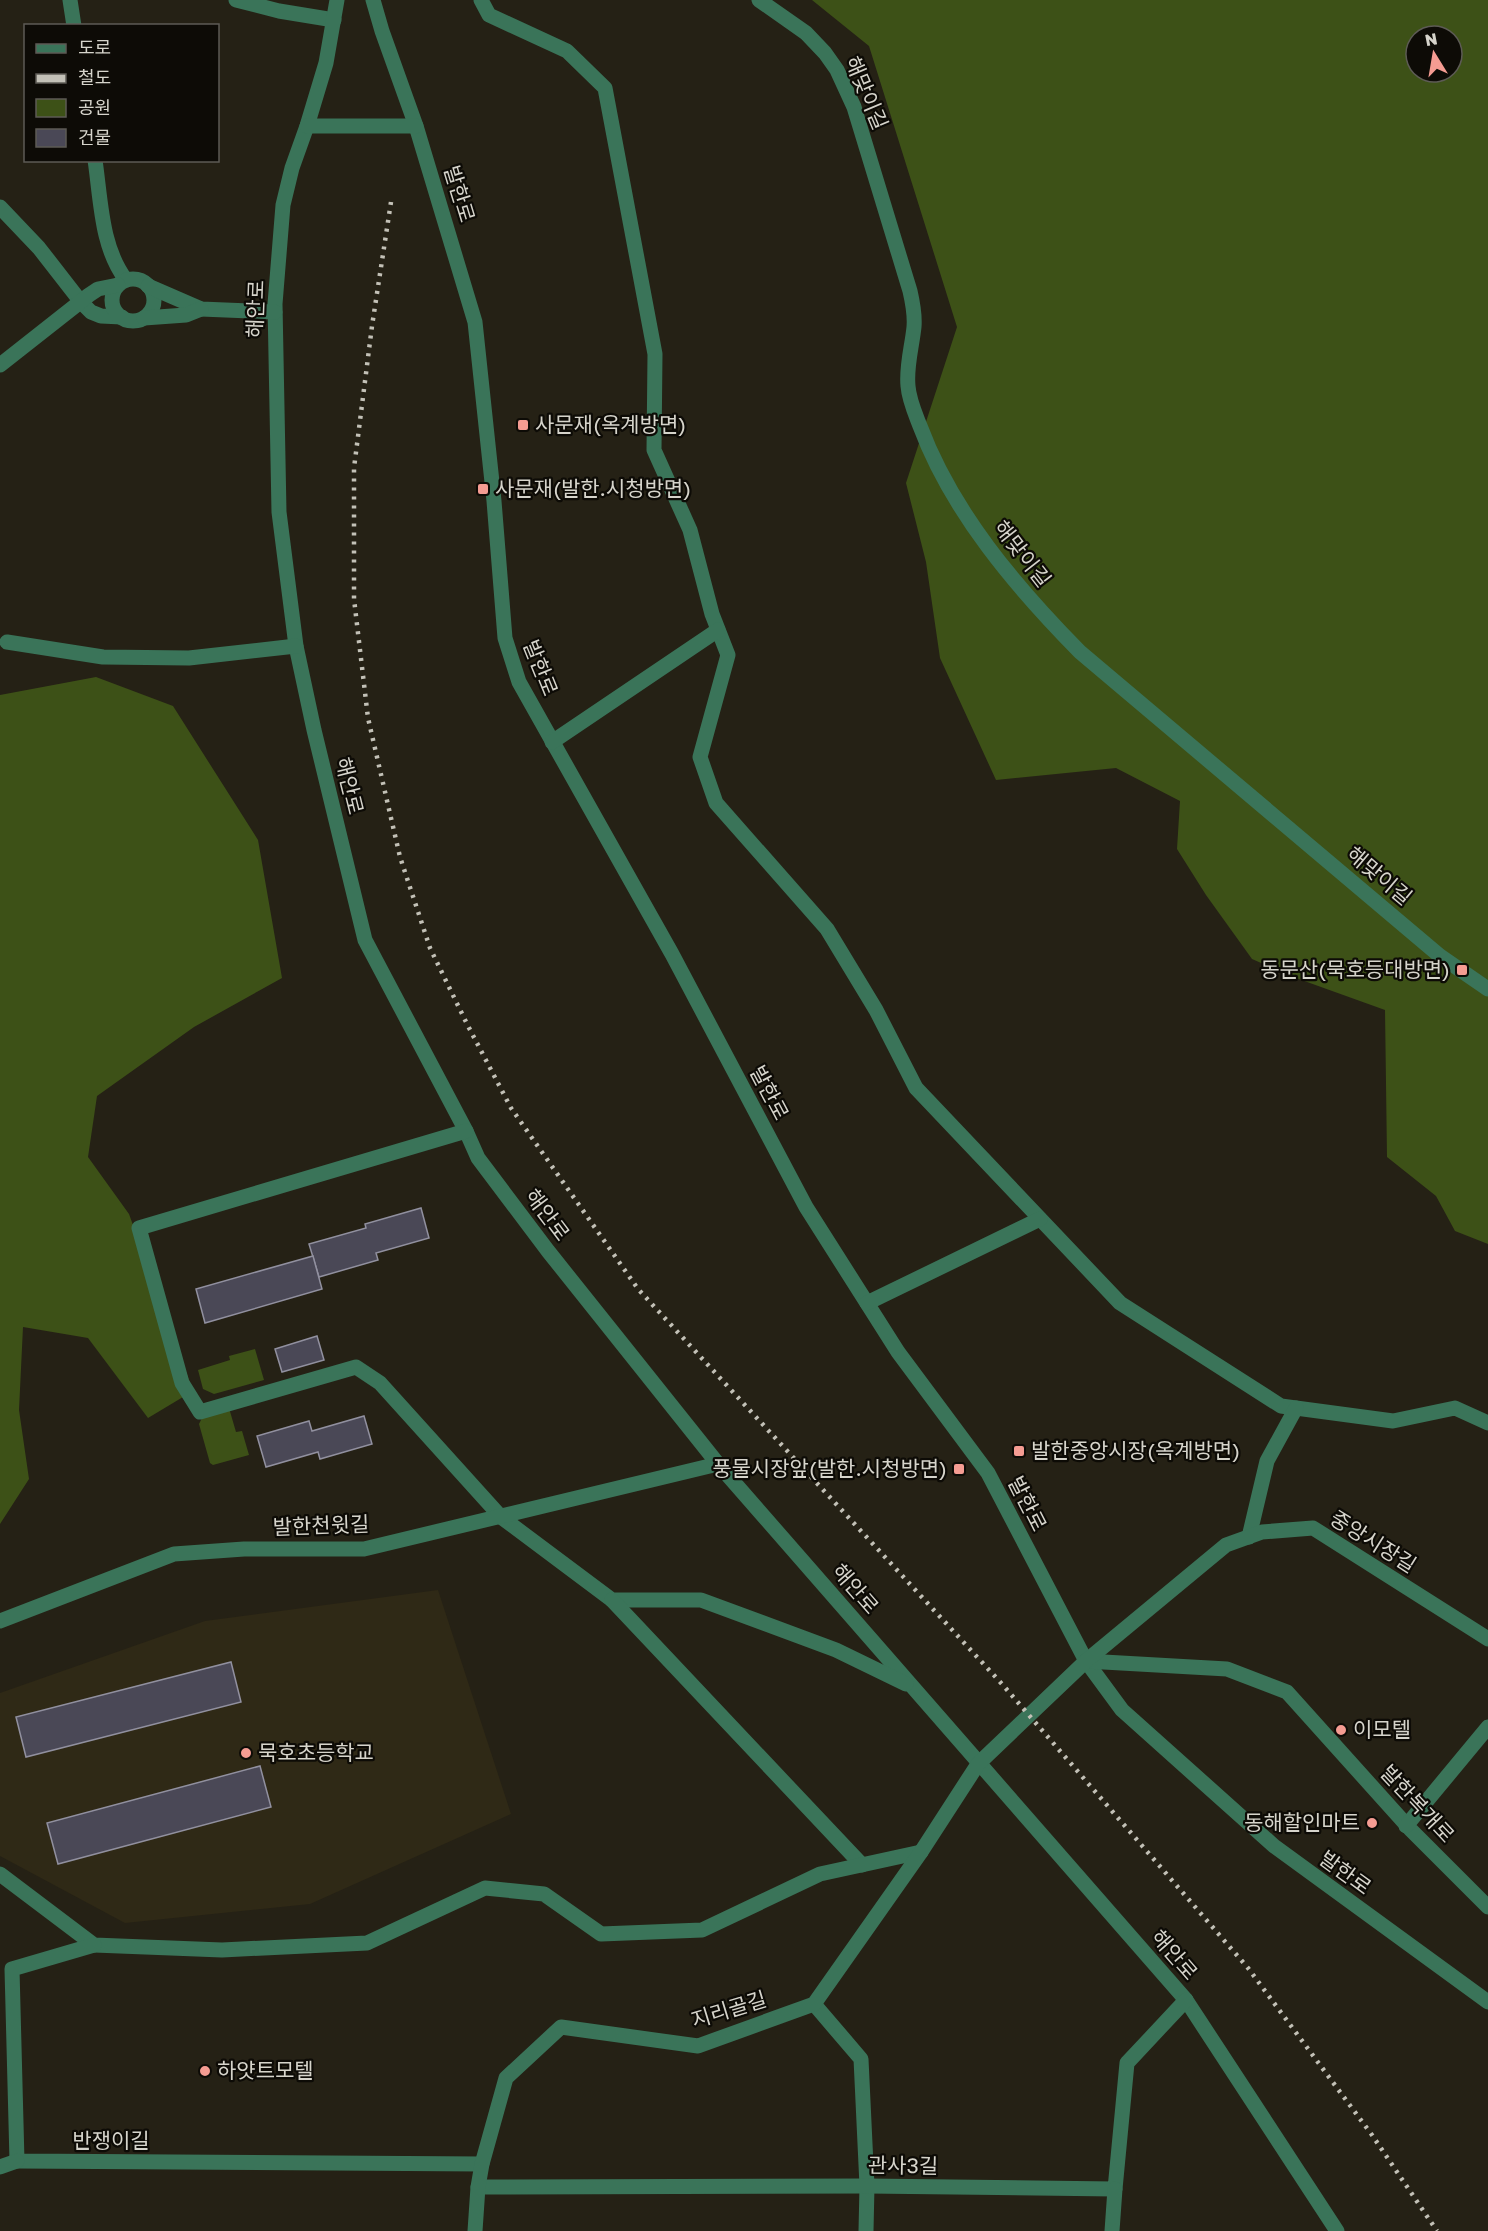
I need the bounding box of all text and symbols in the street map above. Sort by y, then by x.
legend [24,24,219,162]
north arrow [1404,24,1464,84]
text: N [1423,28,1439,50]
text: 도로 [78,36,111,58]
street label: 해맞이길 [840,52,894,133]
text: 철도 [78,66,111,88]
text: 공원 [78,96,111,118]
text: 건물 [78,126,111,148]
street label: 발한로 [439,162,481,225]
street label: 해안로 [241,280,269,338]
place label: 사문재(옥계방면) [535,411,686,437]
marker: 사문재(옥계방면) [516,418,530,432]
place label: 사문재(발한.시청방면) [495,475,691,501]
marker: 사문재(발한.시청방면) [476,482,490,496]
street label: 해맞이길 [989,515,1057,592]
street label: 발한로 [518,636,564,699]
street label: 해안로 [330,754,370,817]
street label: 해맞이길 [1342,840,1418,910]
place label: 동문산(묵호등대방면) [1260,956,1450,982]
marker: 동문산(묵호등대방면) [1455,963,1469,977]
street label: 발한로 [745,1061,795,1124]
street label: 해안로 [520,1183,576,1245]
place label: 발한중앙시장(옥계방면) [1031,1437,1240,1463]
marker: 발한중앙시장(옥계방면) [1012,1444,1026,1458]
place label: 풍물시장앞(발한.시청방면) [712,1455,947,1481]
marker: 풍물시장앞(발한.시청방면) [952,1462,966,1476]
street label: 발한로 [1003,1472,1053,1535]
street label: 중앙시장길 [1326,1505,1421,1578]
street label: 발한천윗길 [272,1510,370,1540]
street label: 해안로 [827,1558,885,1619]
place label: 이모텔 [1353,1716,1411,1742]
marker: 이모텔 [1334,1723,1348,1737]
place label: 묵호초등학교 [258,1739,374,1765]
marker: 묵호초등학교 [239,1746,253,1760]
street label: 발한복개로 [1375,1759,1460,1848]
place label: 동해할인마트 [1244,1809,1360,1835]
marker: 동해할인마트 [1365,1816,1379,1830]
street label: 발한로 [1314,1845,1377,1900]
street label: 해안로 [1146,1924,1204,1985]
street label: 지리골길 [688,1985,769,2033]
place label: 하얏트모텔 [217,2057,314,2083]
marker: 하얏트모텔 [198,2064,212,2078]
street label: 반쟁이길 [72,2127,150,2153]
street label: 관사3길 [868,2151,938,2179]

